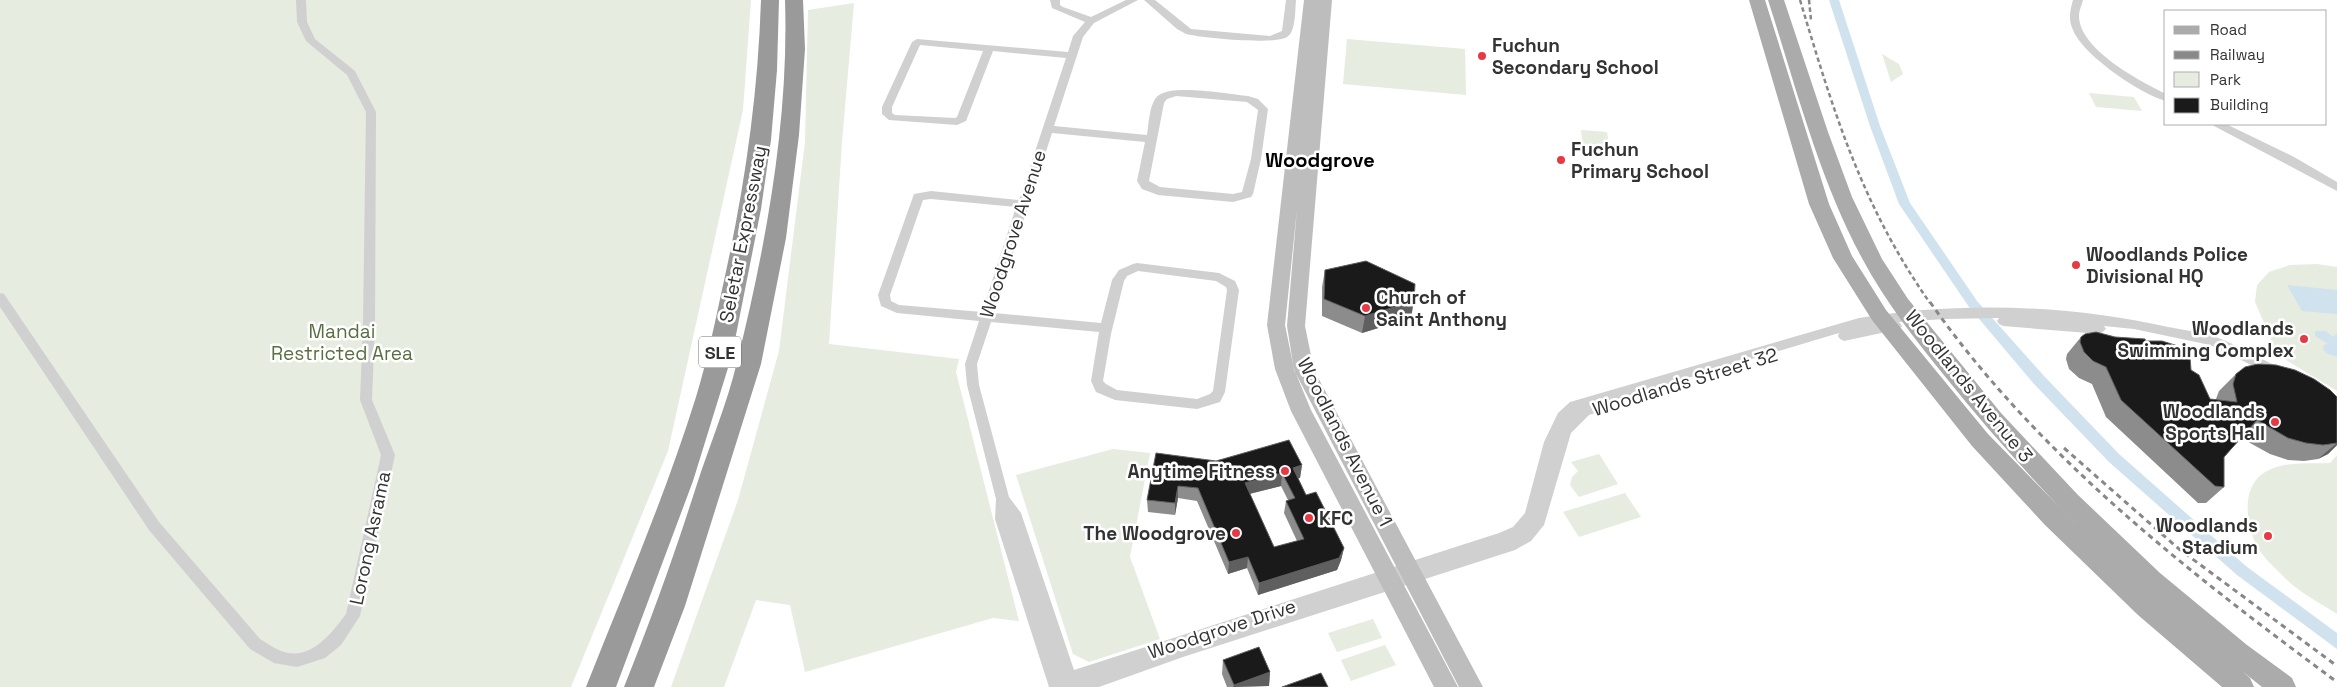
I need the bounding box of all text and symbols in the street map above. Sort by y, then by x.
legend [2164,10,2327,125]
text: Road [2210,20,2247,39]
place label: Fuchun Secondary School [1492,33,1659,80]
text: Railway [2210,45,2265,64]
marker: Fuchun Secondary School [1476,50,1488,62]
text: Park [2210,70,2241,89]
text: Building [2210,95,2269,114]
place label: Fuchun Primary School [1571,137,1709,184]
street label: Seletar Expressway [714,143,772,325]
street label: Woodgrove Avenue [974,147,1052,321]
district label: Woodgrove [1265,147,1375,173]
marker: Fuchun Primary School [1555,154,1567,166]
place label: Woodlands Police Divisional HQ [2086,242,2248,289]
marker: Woodlands Police Divisional HQ [2070,259,2082,271]
place label: Church of Saint Anthony [1376,285,1507,332]
marker: Church of Saint Anthony [1360,302,1372,314]
street label: Woodlands Avenue 3 [1900,304,2038,468]
place label: Woodlands Swimming Complex [2118,316,2294,363]
park label: Mandai Restricted Area [271,319,413,366]
marker: Woodlands Swimming Complex [2298,333,2310,345]
road number: SLE [699,337,741,368]
street label: Woodlands Street 32 [1589,342,1781,422]
street label: Woodlands Avenue 1 [1292,353,1398,531]
place label: Woodlands Sports Hall [2163,399,2265,446]
marker: Woodlands Sports Hall [2269,416,2281,428]
place label: Anytime Fitness [1128,459,1275,484]
marker: Anytime Fitness [1279,465,1291,477]
street label: Lorong Asrama [344,469,396,607]
place label: KFC [1319,506,1353,531]
marker: KFC [1303,512,1315,524]
place label: Woodlands Stadium [2156,513,2258,560]
place label: The Woodgrove [1083,521,1226,546]
marker: The Woodgrove [1230,527,1242,539]
marker: Woodlands Stadium [2262,530,2274,542]
street label: Woodgrove Drive [1145,593,1299,665]

